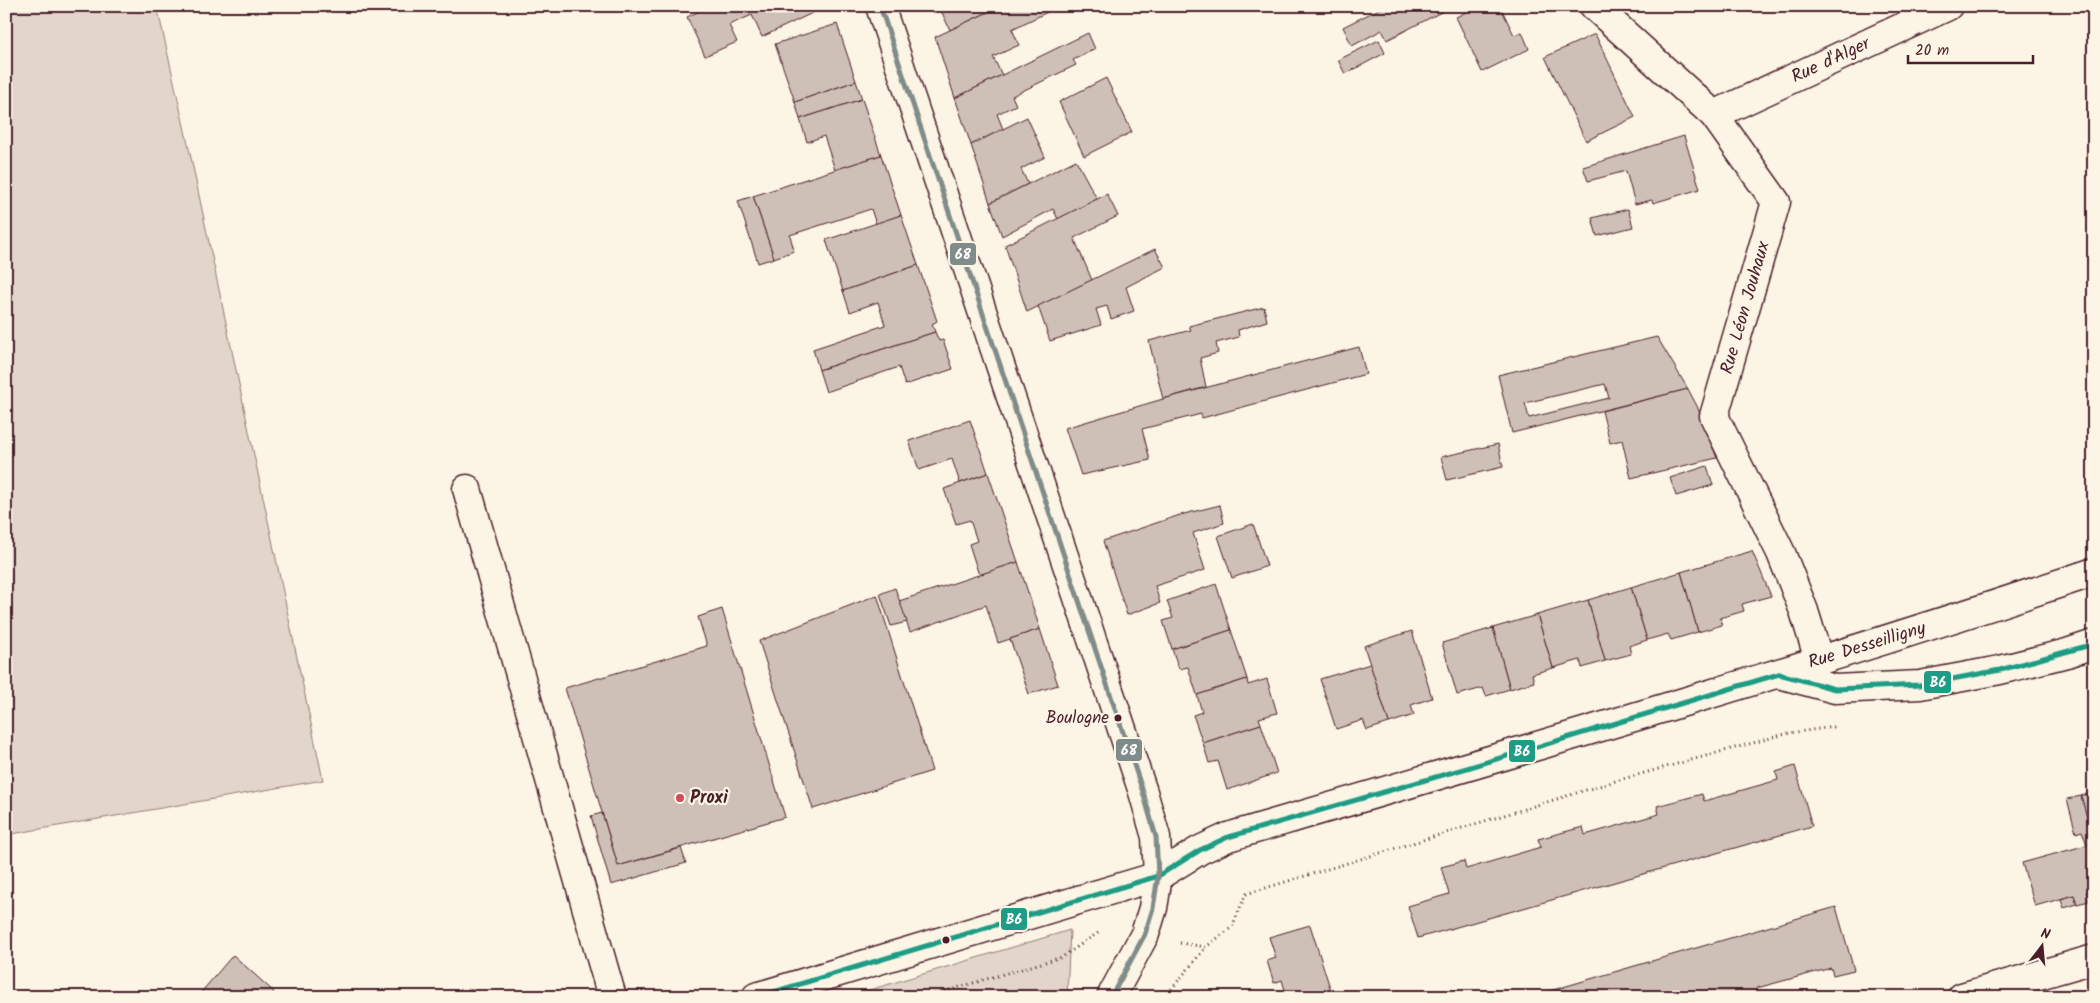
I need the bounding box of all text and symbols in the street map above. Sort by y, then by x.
street label: Rue d'Alger [1787,30,1876,92]
scale bar [1908,32,2032,64]
text: 20 m [1915,39,1949,63]
street label: Rue Léon Jouhaux [1713,238,1779,378]
line badge: 68 [949,242,977,266]
text: 68 [955,244,972,266]
street label: Rue Desseilligny [1805,614,1930,678]
line badge: B6 [1923,670,1952,694]
text: B6 [1930,672,1947,694]
place label: Boulogne [1046,705,1109,732]
marker: Boulogne [1113,713,1123,723]
line badge: 68 [1115,738,1143,762]
line badge: B6 [1508,739,1536,763]
text: 68 [1121,740,1138,762]
text: B6 [1514,741,1531,763]
place label: Proxi [690,784,728,813]
marker: Proxi [674,792,686,804]
line badge: B6 [1000,907,1028,931]
text: B6 [1006,909,1023,931]
north arrow [2018,920,2068,970]
text: N [2038,923,2053,946]
unlabelled marker [941,935,951,945]

